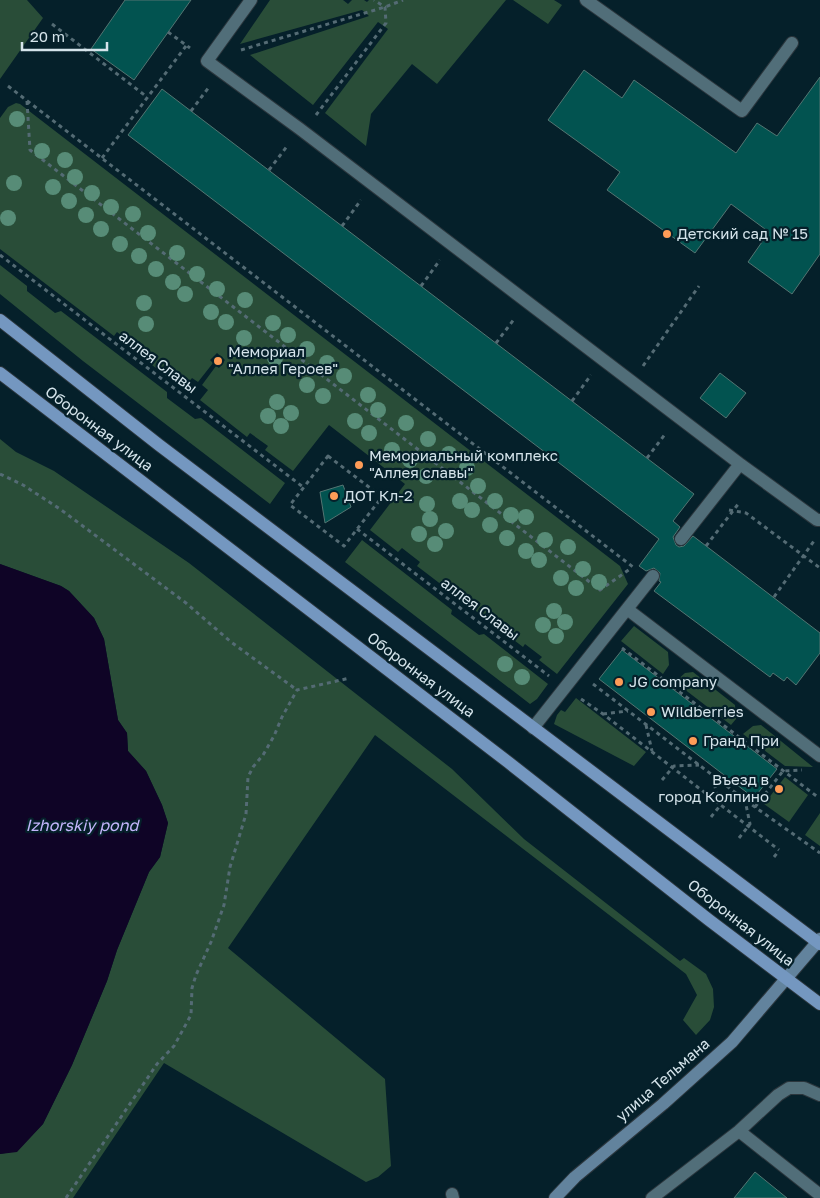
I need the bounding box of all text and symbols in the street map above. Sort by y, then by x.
scale bar [22,20,108,52]
text: 20 m [30,27,65,45]
place label: Детский сад № 15 [677,224,808,242]
marker: Детский сад № 15 [661,228,673,240]
street label: аллея Славы [116,326,201,397]
place label: Мемориал "Аллея Героев" [228,342,338,377]
marker: Мемориал "Аллея Героев" [212,355,224,367]
street label: Оборонная улица [42,382,157,475]
place label: Мемориальный комплекс "Аллея славы" [369,446,558,481]
marker: Мемориальный комплекс "Аллея славы" [353,459,365,471]
place label: ДОТ Кл-2 [344,486,413,504]
marker: ДОТ Кл-2 [328,490,340,502]
street label: аллея Славы [438,573,523,644]
street label: Оборонная улица [364,628,479,721]
place label: JG company [629,672,718,690]
marker: JG company [613,676,625,688]
place label: Wildberries [661,702,744,720]
marker: Wildberries [645,706,657,718]
place label: Гранд При [703,731,779,749]
marker: Гранд При [687,735,699,747]
place label: Въезд в город Колпино [658,770,769,805]
marker: Въезд в город Колпино [773,783,785,795]
water label: Izhorskiy pond [26,815,141,835]
street label: Оборонная улица [685,875,798,969]
street label: улица Тельмана [612,1034,713,1125]

